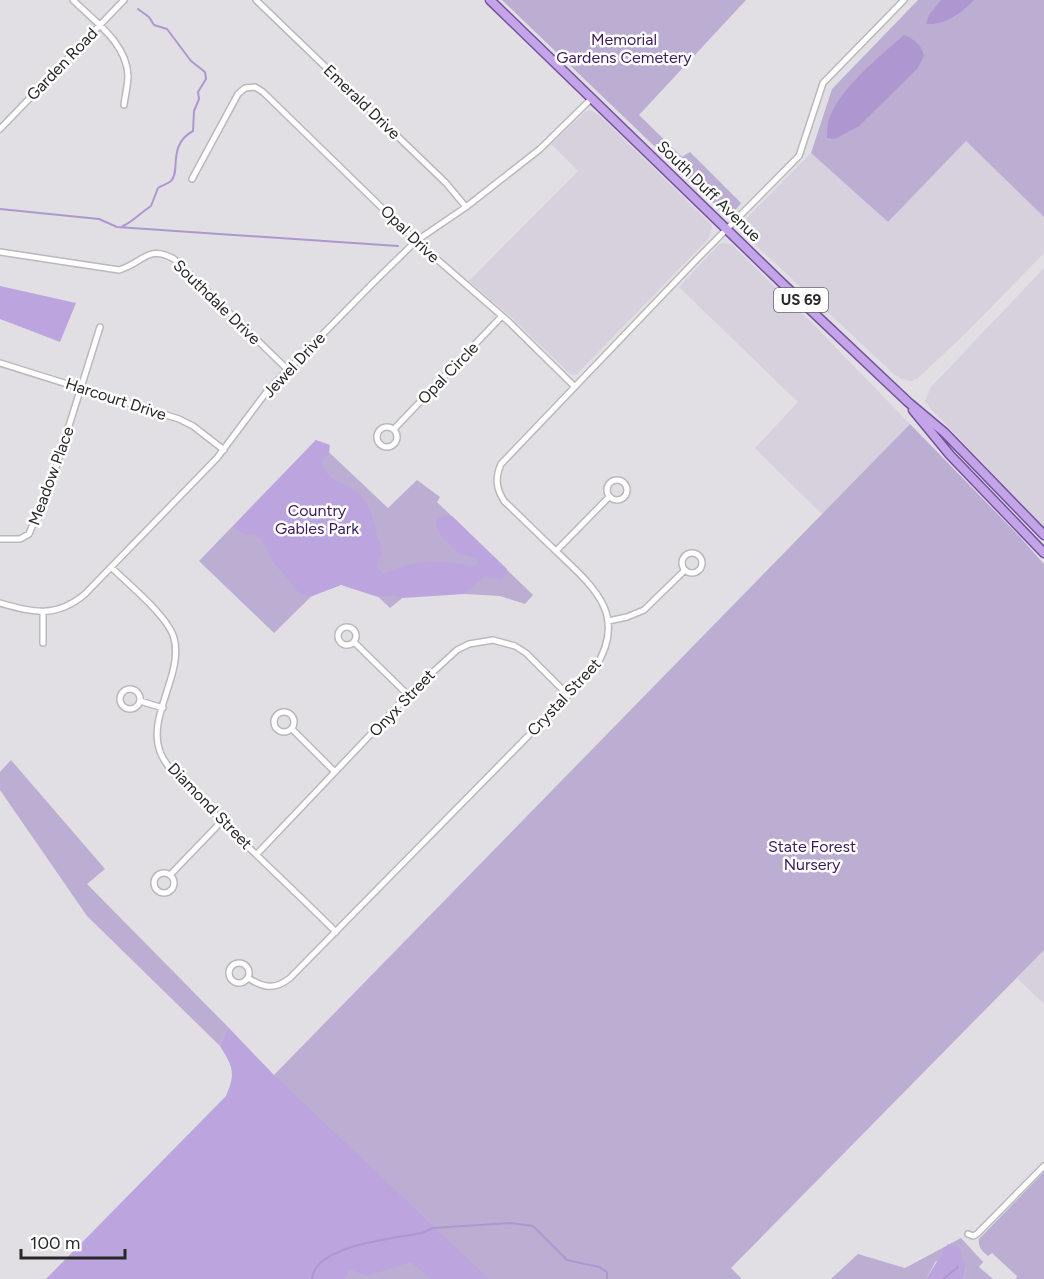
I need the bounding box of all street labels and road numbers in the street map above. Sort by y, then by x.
street label: Garden Road [23,24,101,104]
street label: Emerald Drive [320,61,404,143]
street label: South Duff Avenue [653,137,765,246]
street label: Opal Drive [377,201,444,267]
street label: Southdale Drive [169,256,265,349]
road number: US 69 [774,288,828,312]
street label: Jewel Drive [259,328,329,402]
street label: Opal Circle [414,338,482,408]
street label: Harcourt Drive [63,374,169,424]
street label: Meadow Place [24,424,78,528]
street label: Crystal Street [523,654,605,740]
street label: Onyx Street [365,665,439,741]
street label: Diamond Street [164,759,256,853]

